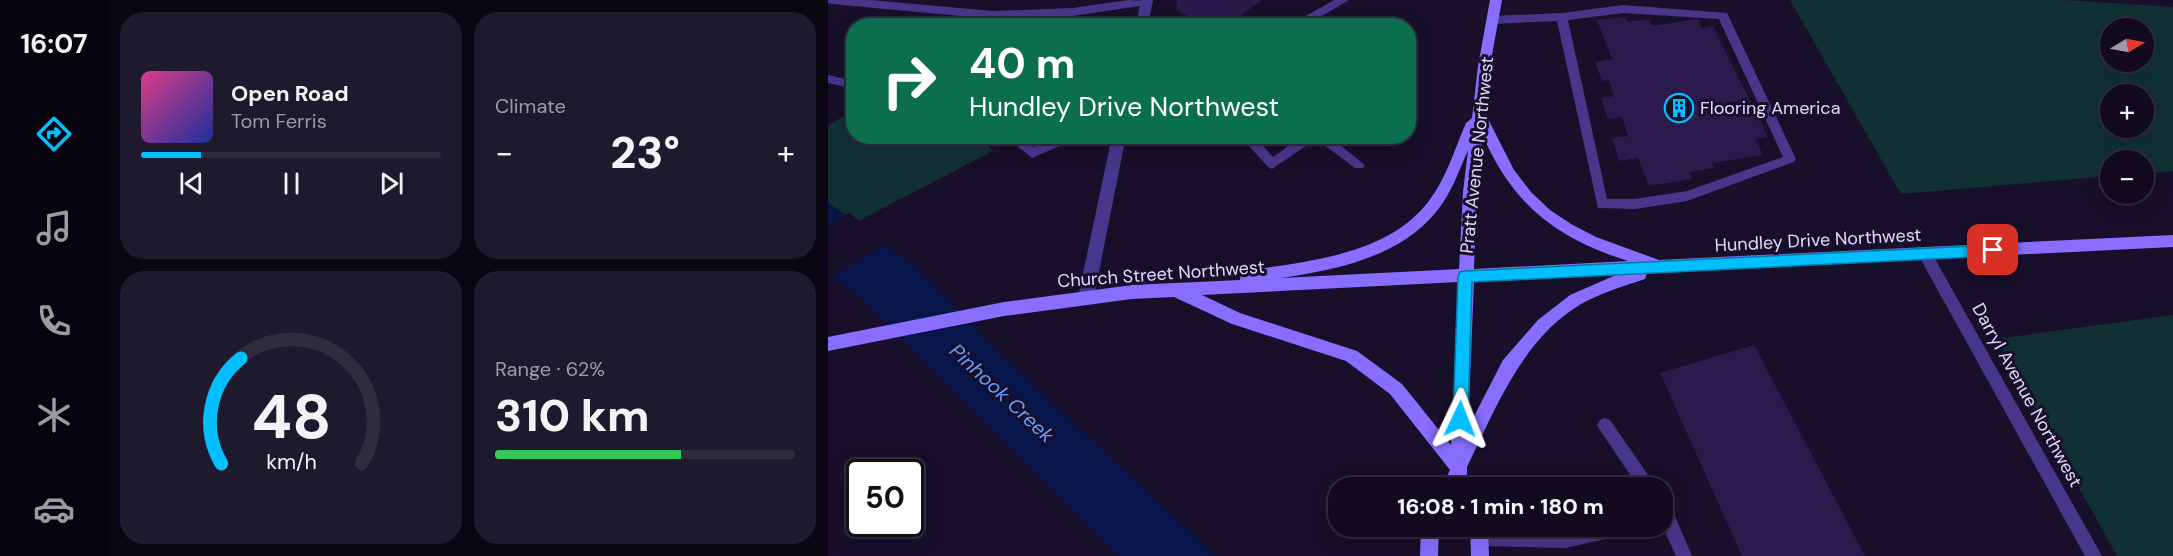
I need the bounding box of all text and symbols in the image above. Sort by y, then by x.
north arrow [2100,18,2154,72]
map controls [2100,18,2154,204]
text: 16:07 [20,26,88,61]
text: 40 m [969,36,1075,91]
icon: right [870,42,948,120]
street label: Pratt Avenue Northwest [1455,55,1499,255]
text: Open Road [231,79,349,108]
button: + [2100,84,2154,138]
text: Hundley Drive Northwest [969,89,1279,124]
building icon: Flooring America [1663,92,1695,124]
text: Climate [495,93,566,119]
place label: Flooring America [1700,96,1840,120]
text: Tom Ferris [231,108,327,134]
icon: directions [33,113,75,155]
text: 23° [610,123,680,182]
text: − [495,131,513,174]
text: + [777,131,795,174]
button: − [2100,150,2154,204]
icon: previous [175,167,208,200]
icon: pause [275,167,308,200]
icon: next [375,167,408,200]
icon: music [33,207,75,249]
street label: Hundley Drive Northwest [1714,223,1922,257]
pin [1967,224,2018,275]
icon: arrive [1976,233,2009,266]
street label: Church Street Northwest [1057,255,1265,293]
street label: Darryl Avenue Northwest [1966,299,2088,491]
icon: phone [33,300,75,342]
water label: Pinhook Creek [944,338,1060,449]
text: Range · 62% [495,356,605,382]
text: 48 [251,376,331,457]
text: 310 km [495,386,650,445]
position arrow [1428,387,1492,451]
icon: climate [33,394,75,436]
text: km/h [266,449,316,477]
speed limit sign: 50 [846,459,924,537]
icon: car [33,488,75,530]
text: 16:08 · 1 min · 180 m [1397,492,1604,521]

